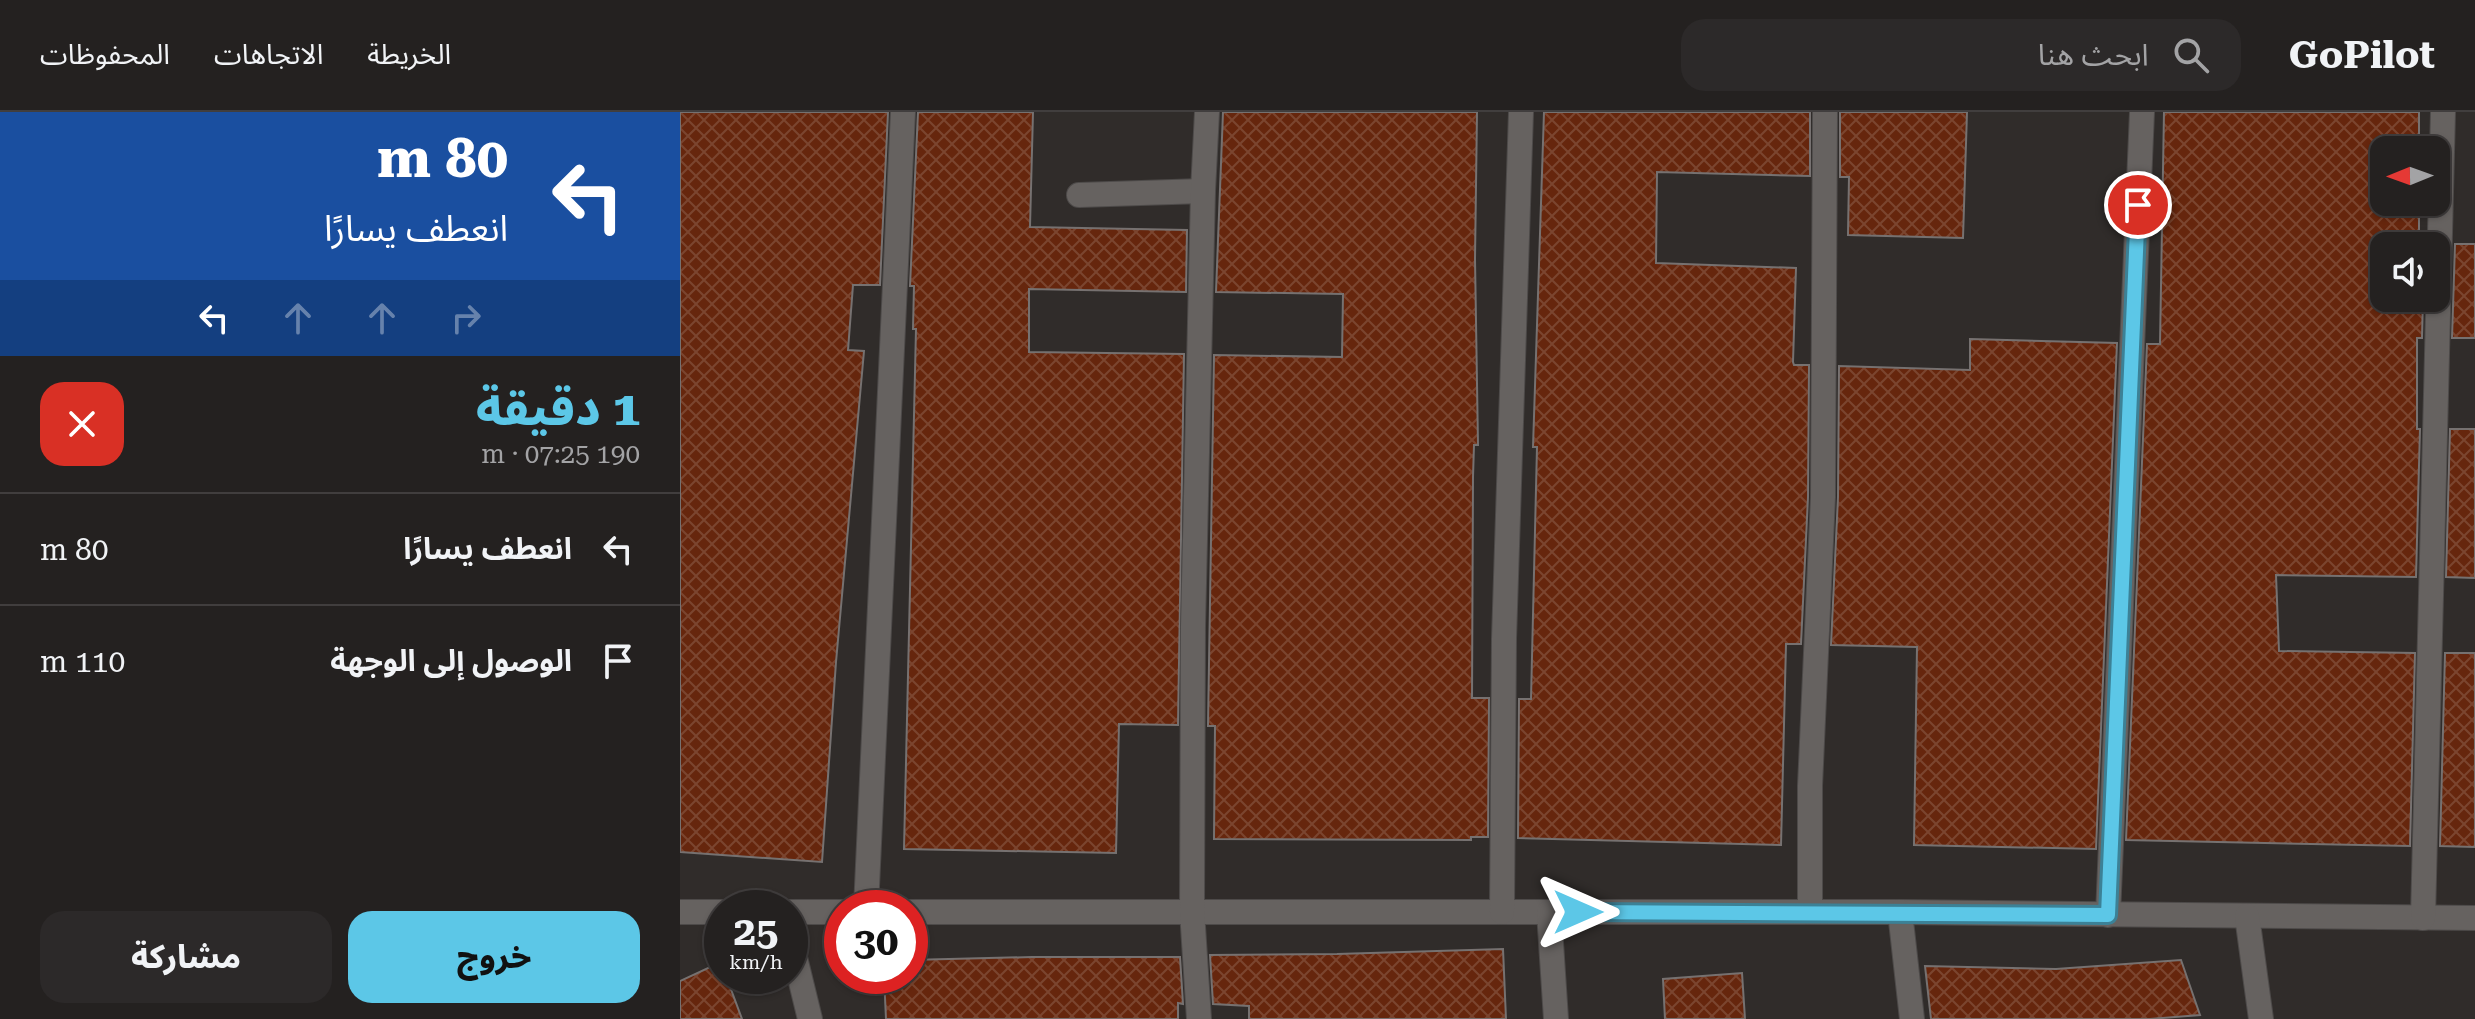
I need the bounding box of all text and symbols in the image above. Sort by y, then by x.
search box [1681,19,2241,91]
icon: search [2169,33,2213,77]
text: GoPilot [2289,33,2435,77]
text: ابحث هنا [2038,37,2149,72]
text: المحفوظات [40,38,170,71]
text: الاتجاهات [214,38,323,71]
text: الخريطة [367,38,451,71]
text: 80 m [377,125,508,191]
north arrow [2370,136,2450,216]
map controls [2370,136,2450,312]
icon: left [536,144,640,248]
pin [2104,171,2172,239]
icon: arrive [2116,183,2160,227]
text: انعطف يسارًا [324,208,508,250]
button: sound [2370,232,2450,312]
icon: left [192,296,236,340]
icon: ahead [276,296,320,340]
icon: ahead [360,296,404,340]
icon: right [444,296,488,340]
text: 1 دقيقة [476,381,640,437]
button: close [40,382,124,466]
text: 190 m · 07:25 [481,439,640,469]
icon: left [596,527,640,571]
text: انعطف يسارًا [403,531,572,566]
text: 80 m [40,532,109,567]
icon: arrive [596,639,640,683]
text: الوصول إلى الوجهة [330,643,572,678]
text: 110 m [40,644,125,679]
position arrow [1536,870,1620,954]
speed limit sign: 30 [824,890,928,994]
text: 25 [734,908,778,955]
button: مشاركة [40,911,332,1003]
button: خروج [348,911,640,1003]
text: km/h [729,950,783,974]

